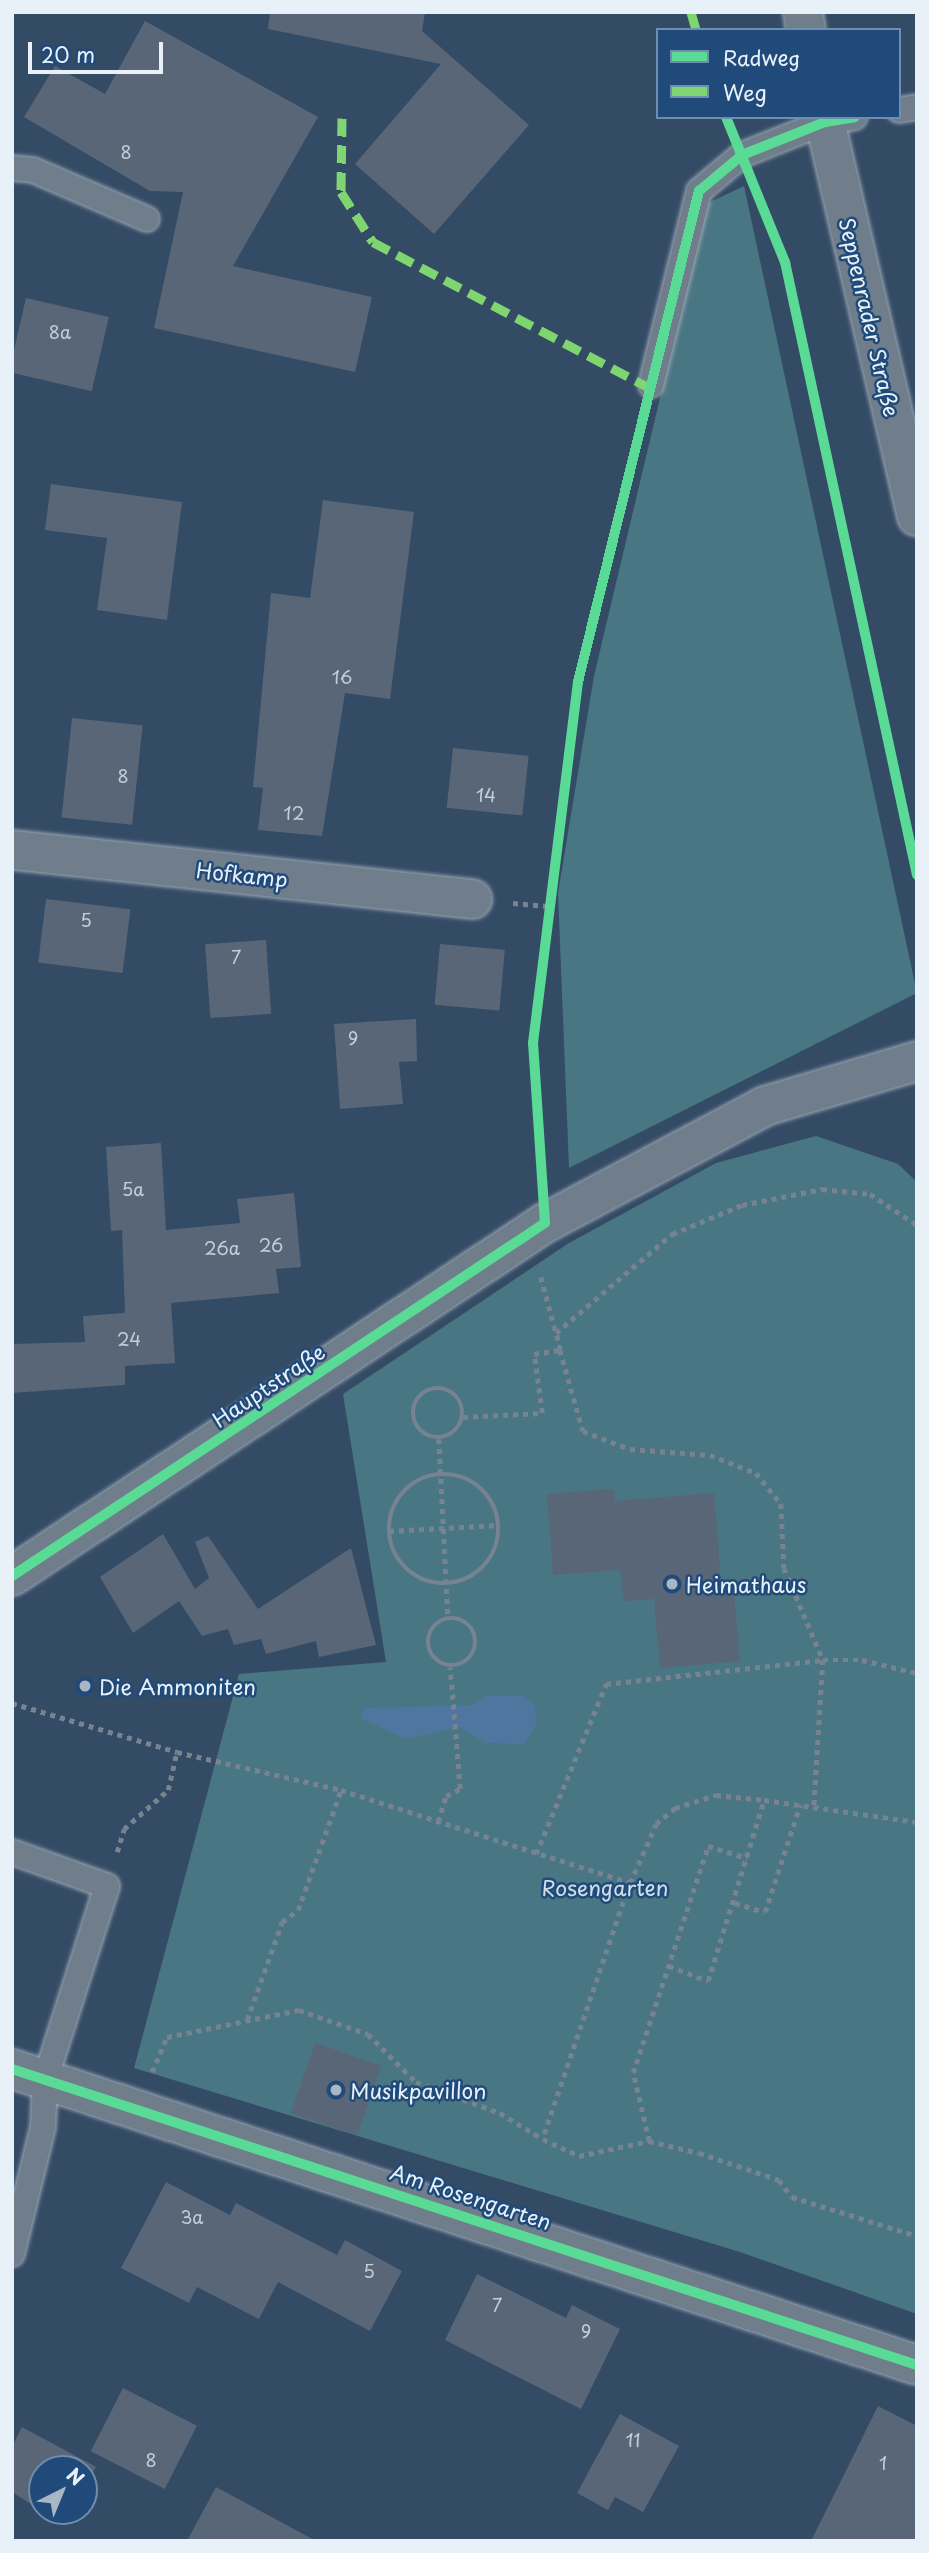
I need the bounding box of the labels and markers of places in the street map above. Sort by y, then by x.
place label: Heimathaus [686,1571,806,1597]
marker: Heimathaus [664,1576,680,1592]
place label: Die Ammoniten [99,1673,257,1699]
marker: Die Ammoniten [77,1678,93,1694]
place label: Musikpavillon [350,2077,486,2103]
marker: Musikpavillon [328,2082,344,2098]

